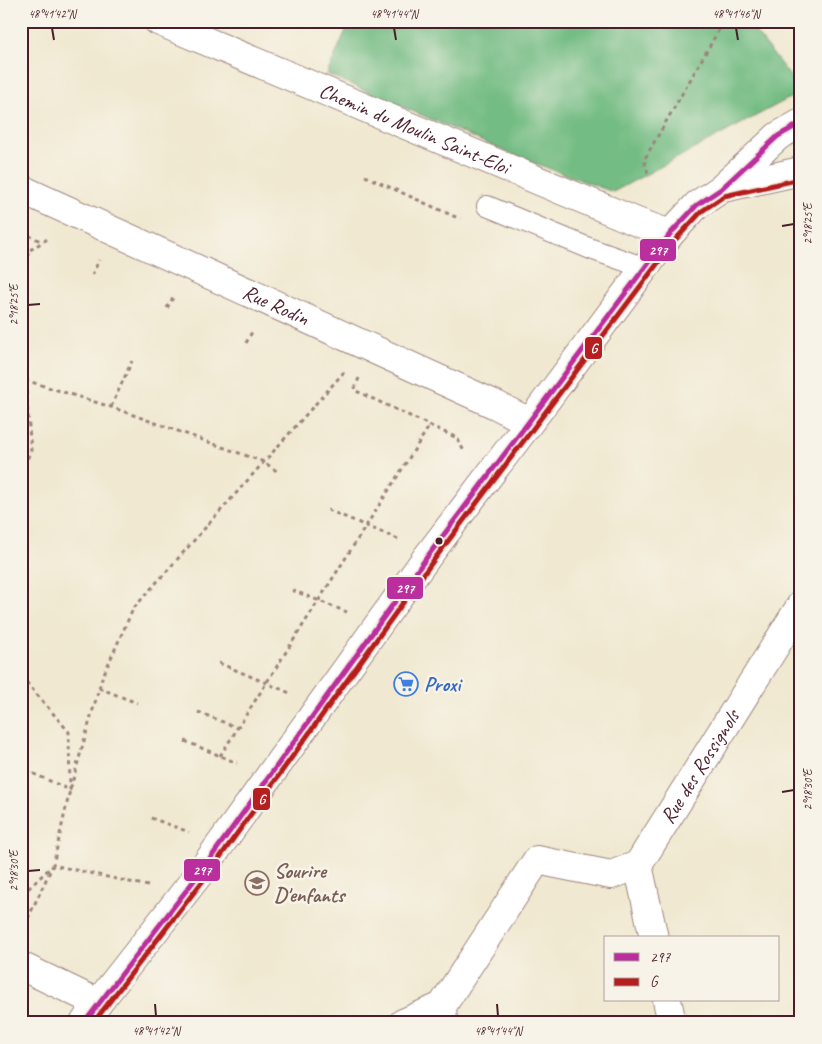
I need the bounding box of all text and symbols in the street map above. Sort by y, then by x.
text: 48°41'42"N [28,6,77,22]
text: 48°41'44"N [370,6,419,22]
text: 48°41'46"N [712,6,761,22]
street label: Chemin du Moulin Saint-Eloi [315,77,516,181]
text: 2°18'25"E [800,202,816,245]
line badge: 297 [639,238,677,262]
text: 297 [649,242,669,259]
street label: Rue Rodin [239,279,314,331]
text: 2°18'25"E [6,283,22,326]
line badge: G [584,336,603,360]
text: G [591,340,600,357]
unlabelled marker [434,536,444,546]
line badge: 297 [386,576,424,600]
text: 297 [396,580,416,597]
supermarket icon: Proxi [393,671,419,697]
place label: Proxi [424,671,463,697]
street label: Rue des Rossignols [654,703,746,828]
text: 2°18'30"E [800,768,816,811]
line badge: G [252,787,271,811]
text: G [259,791,268,808]
text: 2°18'30"E [6,849,22,892]
line badge: 297 [183,858,221,882]
place label: Sourire D'enfants [274,858,347,908]
text: 297 [193,862,213,879]
school or university icon: Sourire D'enfants [244,870,270,896]
legend [604,936,780,1002]
text: 297 [650,948,672,967]
text: G [650,972,659,991]
text: 48°41'42"N [132,1023,181,1039]
text: 48°41'44"N [474,1023,523,1039]

